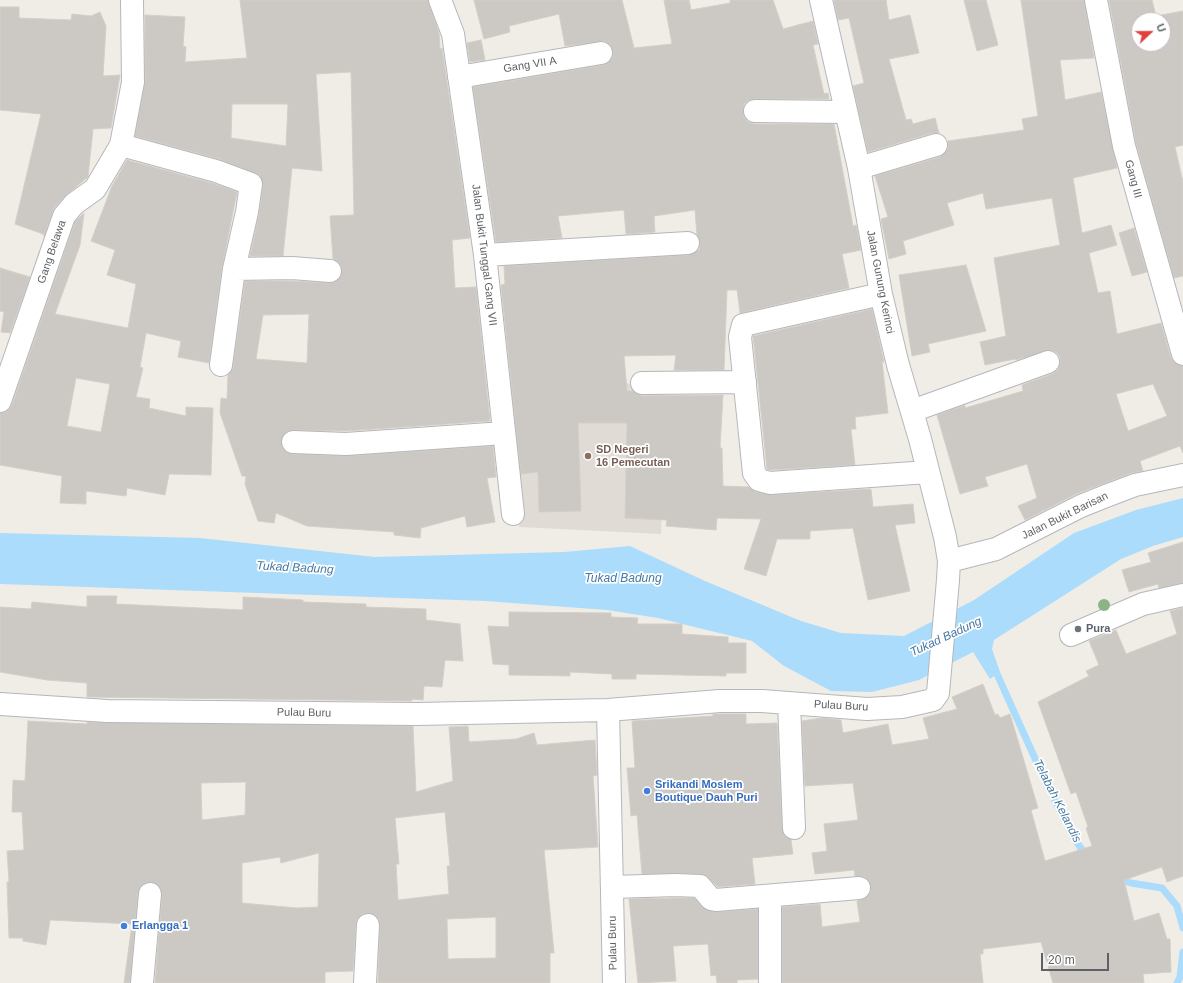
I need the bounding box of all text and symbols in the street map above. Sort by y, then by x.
north arrow [1131,12,1171,52]
text: U [1154,22,1168,34]
street label: Gang VII A [502,54,558,76]
street label: Gang III [1122,158,1144,200]
street label: Jalan Bukit Tunggal Gang VII [469,183,499,327]
street label: Gang Belawa [35,219,69,285]
street label: Jalan Gunung Kerinci [863,229,897,335]
place label: SD Negeri 16 Pemecutan [596,443,670,469]
marker: SD Negeri 16 Pemecutan [583,451,593,461]
street label: Jalan Bukit Barisan [1020,489,1110,543]
water label: Tukad Badung [256,559,334,577]
water label: Tukad Badung [584,572,662,586]
water label: Tukad Badung [908,614,984,660]
place label: Pura [1086,622,1110,636]
marker: Pura [1073,624,1083,634]
street label: Pulau Buru [813,698,869,714]
street label: Pulau Buru [277,706,331,720]
water label: Telabah Kelandis [1030,757,1084,845]
place label: Srikandi Moslem Boutique Dauh Puri [655,778,758,804]
marker: Srikandi Moslem Boutique Dauh Puri [642,786,652,796]
street label: Pulau Buru [606,916,620,970]
place label: Erlangga 1 [132,919,188,933]
marker: Erlangga 1 [119,921,129,931]
scale bar [1043,945,1111,971]
text: 20 m [1048,953,1075,967]

